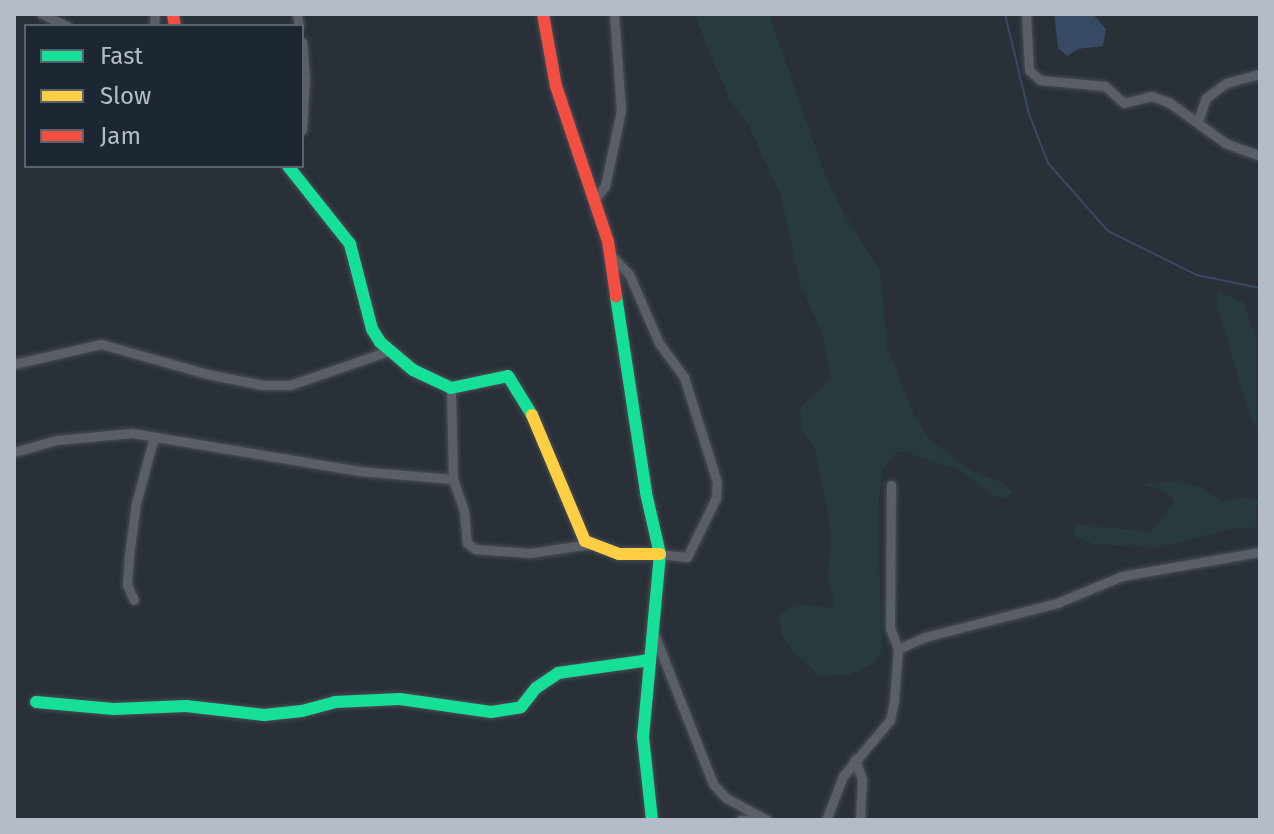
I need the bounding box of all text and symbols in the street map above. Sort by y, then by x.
legend [24,24,304,168]
text: Fast [100,42,143,70]
text: Slow [100,82,151,110]
text: Jam [100,122,141,150]

